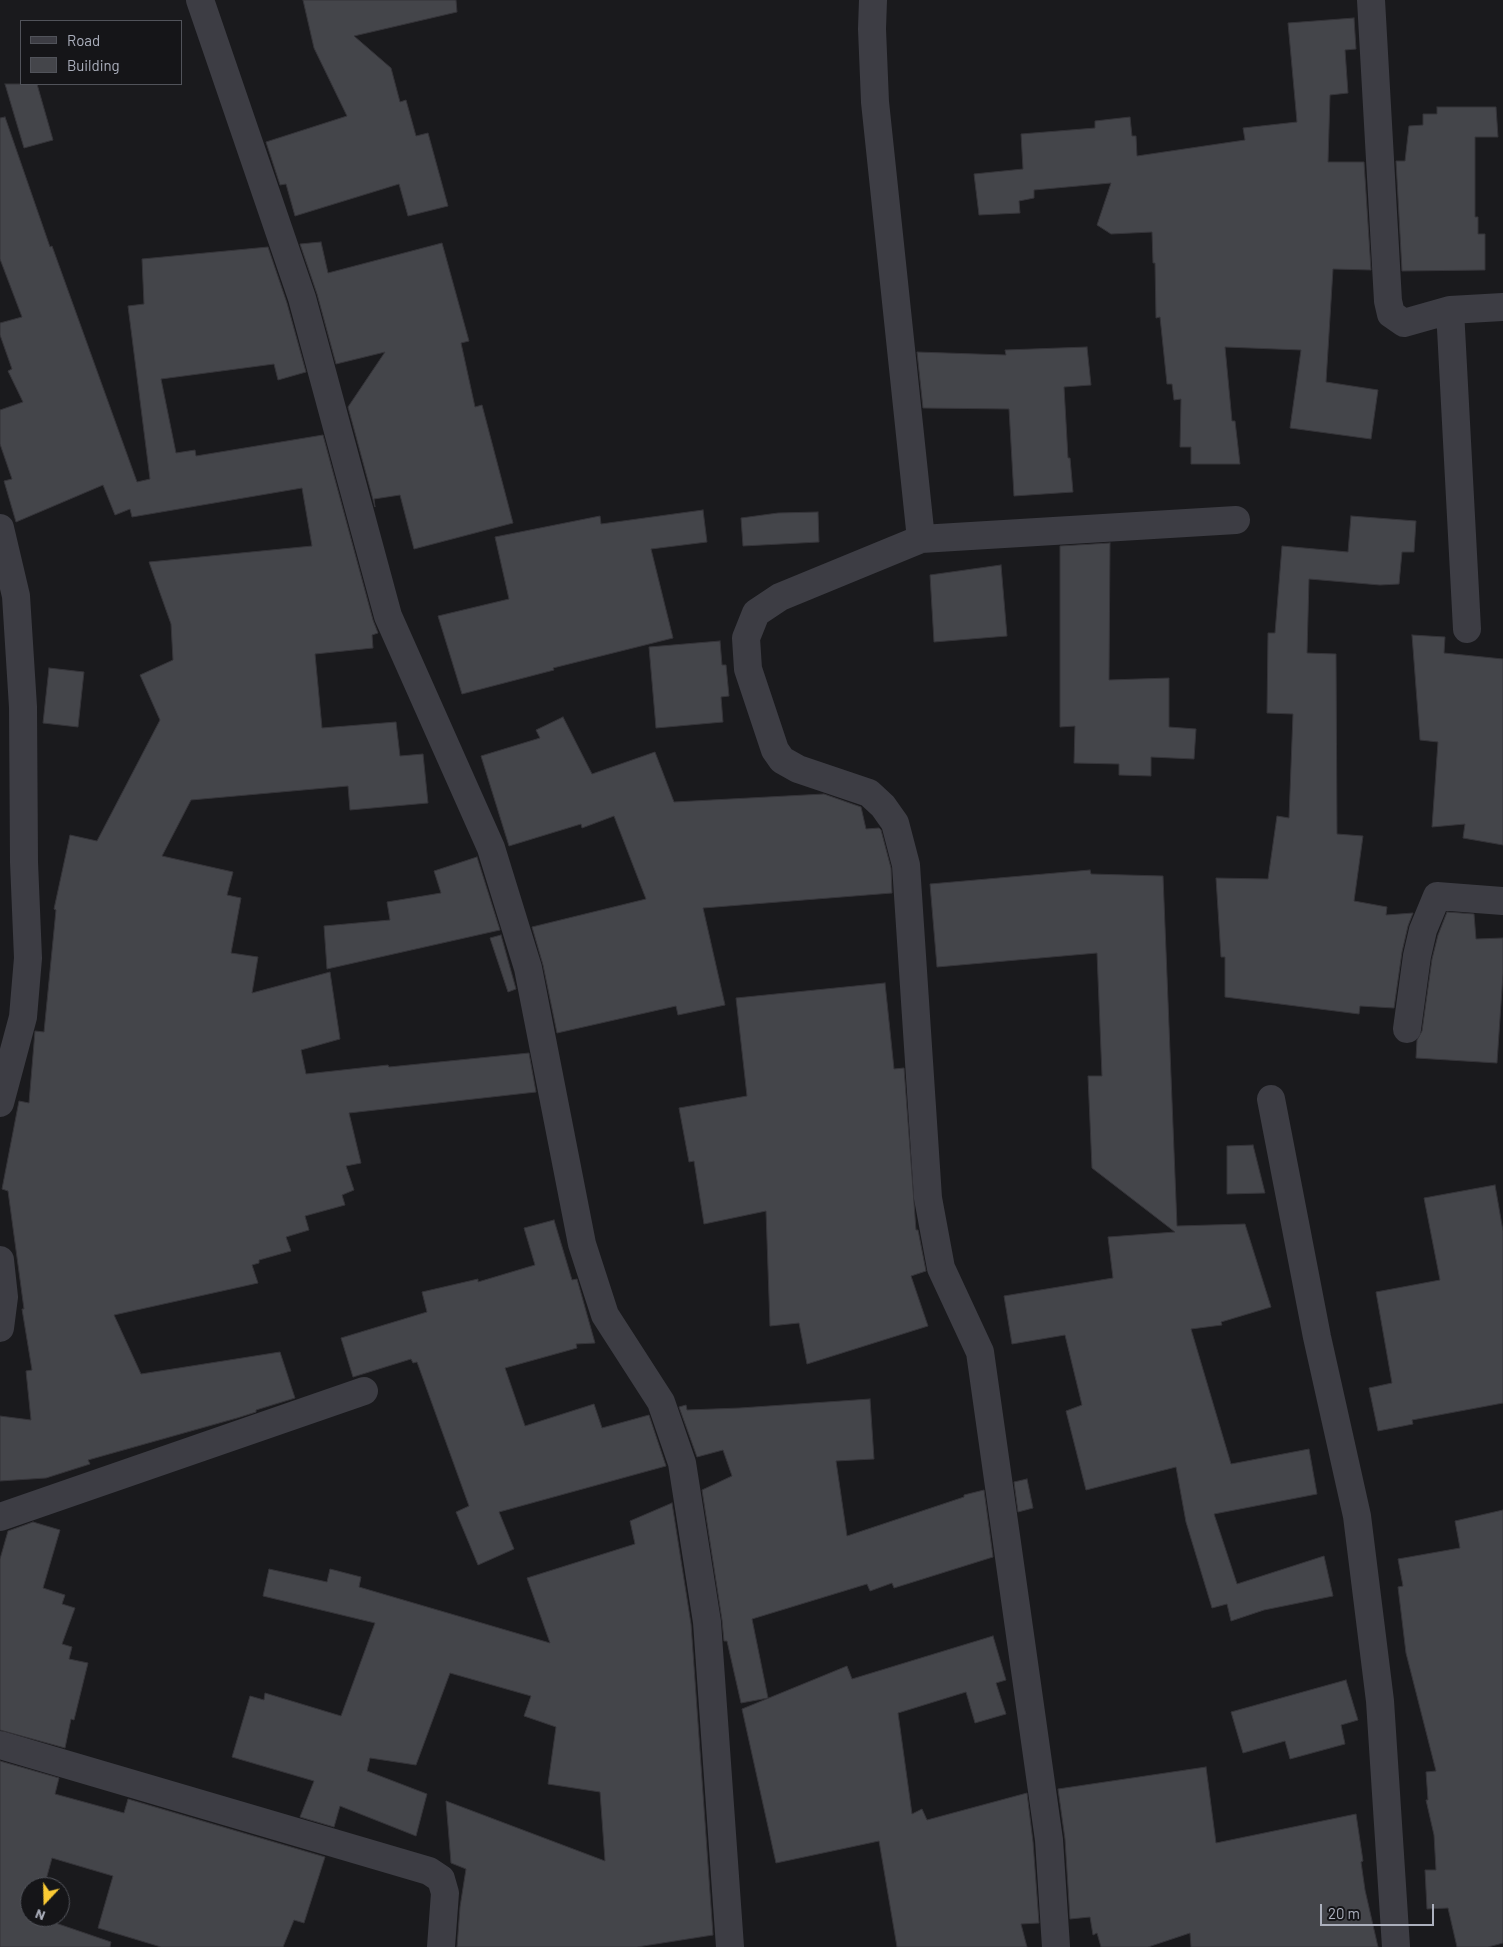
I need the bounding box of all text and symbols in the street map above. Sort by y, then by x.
legend [20,20,182,85]
text: Road [67,31,100,49]
text: Building [67,56,120,74]
north arrow [20,1877,70,1927]
scale bar [1323,1894,1437,1926]
text: 20 m [1328,1904,1360,1922]
text: N [32,1906,47,1925]

